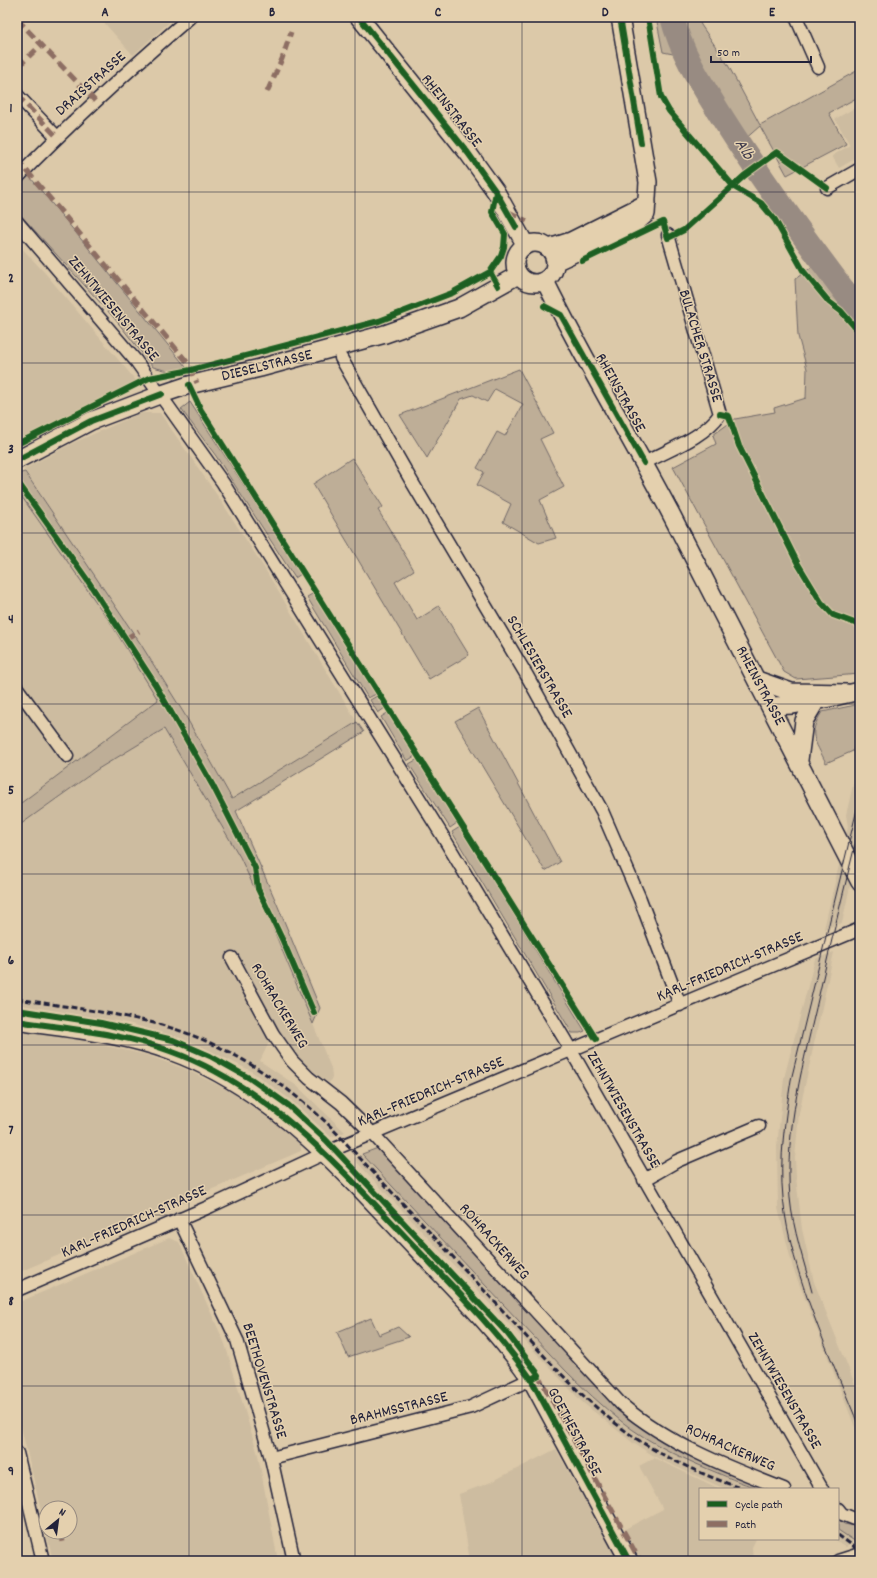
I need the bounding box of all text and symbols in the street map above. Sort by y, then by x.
text: A [101,4,109,23]
text: B [269,4,275,23]
text: C [435,4,442,23]
text: D [602,4,609,23]
text: E [769,4,776,23]
scale bar [711,38,811,64]
street label: DRAISSTRASSE [51,45,132,122]
text: 50 m [717,45,740,62]
street label: RHEINSTRASSE [415,69,487,153]
text: 1 [10,100,13,119]
water label: Alb [727,135,760,167]
street label: ZEHNTWIESENSTRASSE [62,251,165,367]
text: 2 [8,270,14,289]
street label: BULACHER STRASSE [672,287,728,406]
street label: DIESELSTRASSE [219,343,315,388]
street label: RHEINSTRASSE [589,349,652,437]
text: 3 [8,441,14,460]
text: 4 [8,611,14,630]
street label: SCHLESIERSTRASSE [500,611,578,723]
street label: RHEINSTRASSE [729,642,791,731]
text: 5 [8,782,14,801]
street label: KARL-FRIEDRICH-STRASSE [653,925,807,1008]
text: 6 [8,952,15,971]
street label: ROHRACKERWEG [244,959,314,1053]
street label: ZEHNTWIESENSTRASSE [580,1047,666,1173]
street label: KARL-FRIEDRICH-STRASSE [354,1050,508,1133]
text: 7 [9,1122,14,1141]
street label: KARL-FRIEDRICH-STRASSE [58,1179,211,1264]
street label: ROHRACKERWEG [453,1198,535,1286]
text: 8 [8,1293,14,1312]
street label: BEETHOVENSTRASSE [235,1320,293,1442]
street label: ZEHNTWIESENSTRASSE [741,1328,827,1454]
street label: GOETHESTRASSE [541,1383,607,1481]
street label: BRAHMSSTRASSE [348,1386,451,1432]
street label: ROHRACKERWEG [681,1418,779,1478]
text: 9 [8,1463,14,1482]
legend [699,1488,839,1540]
text: Cycle path [735,1497,783,1514]
north arrow [38,1500,78,1540]
text: N [56,1505,69,1522]
text: Path [735,1517,756,1534]

